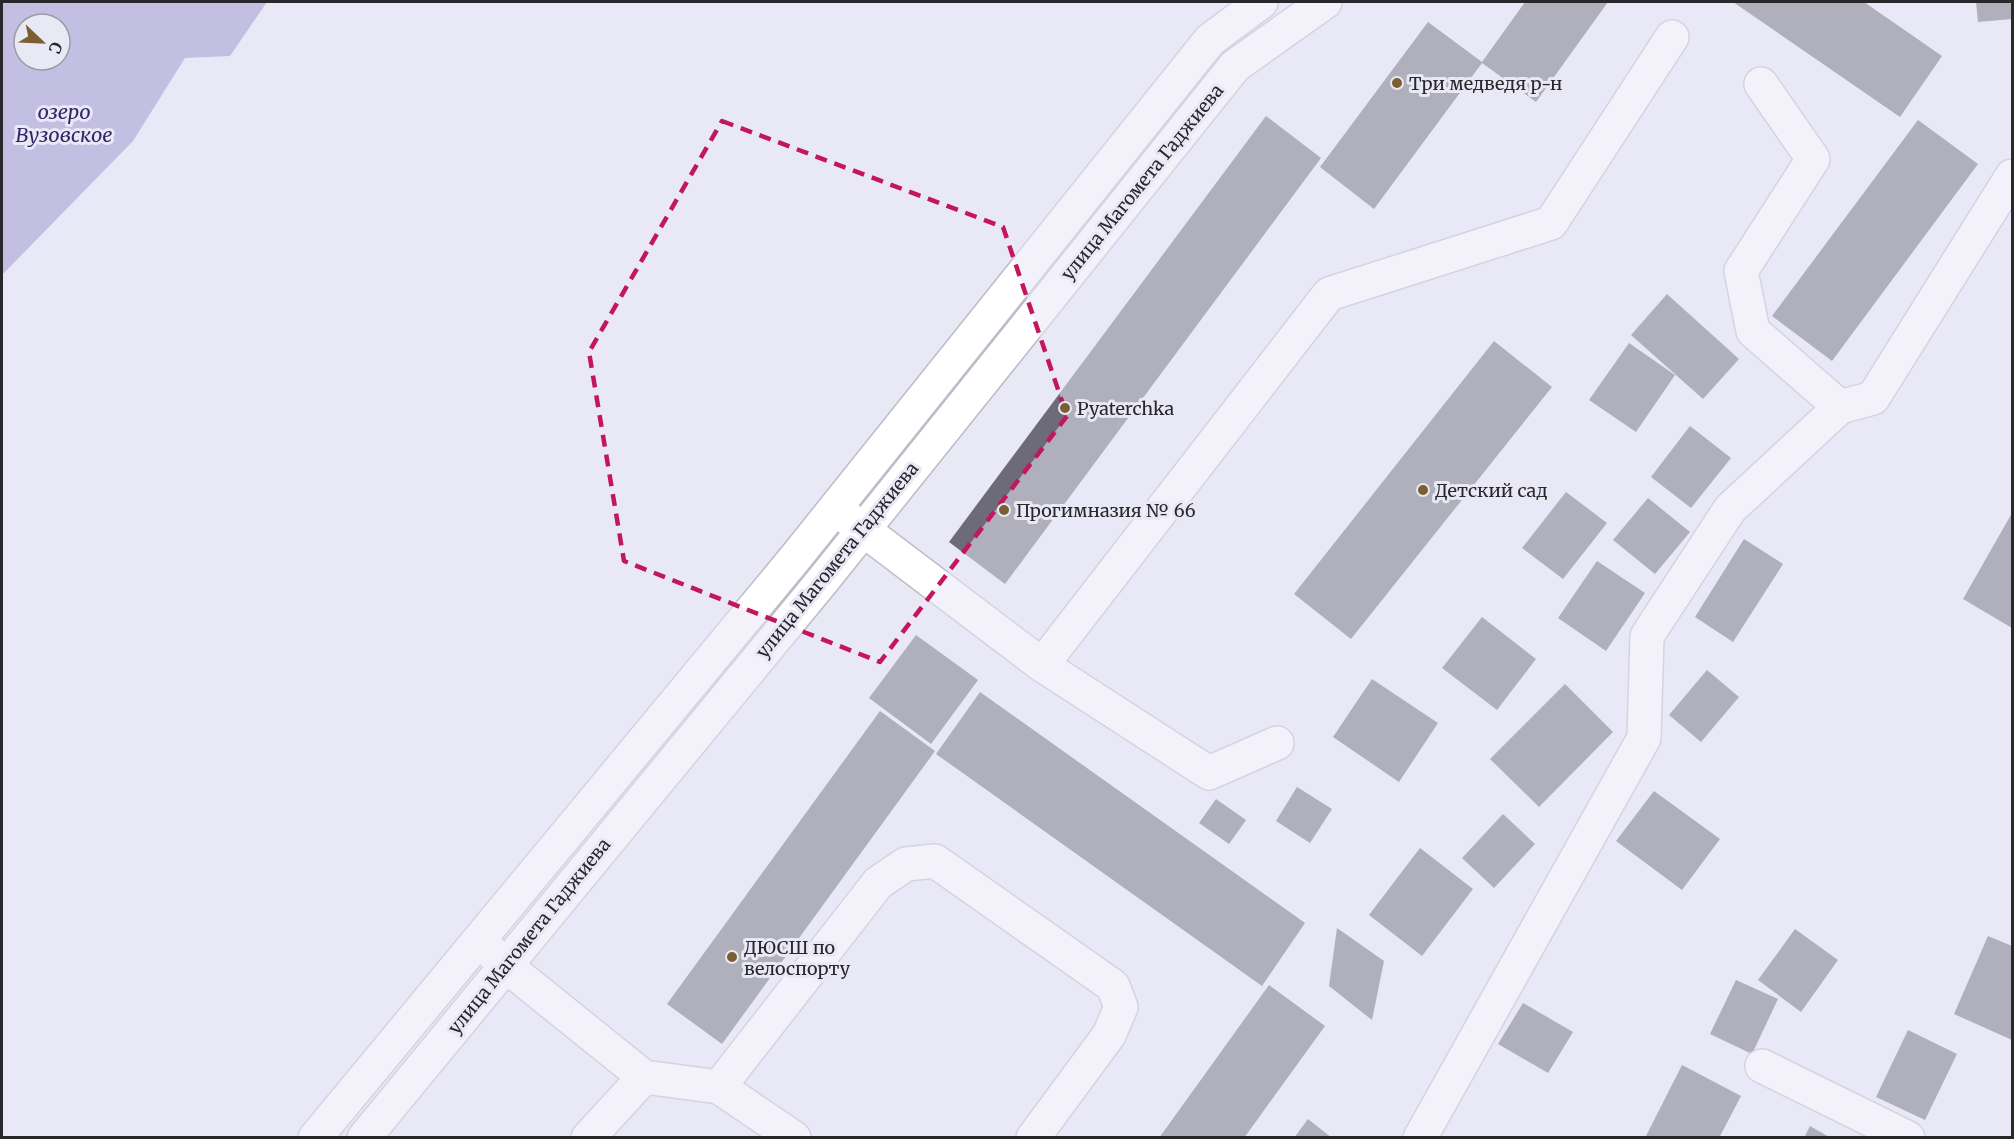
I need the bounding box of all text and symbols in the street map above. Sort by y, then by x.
north arrow [12,12,72,72]
text: С [45,39,67,57]
place label: Три медведя р-н [1409,72,1562,95]
marker: Три медведя р-н [1390,76,1404,90]
street label: улица Магомета Гаджиева [1056,79,1228,285]
water label: озеро Вузовское [15,99,113,147]
place label: Pyaterchka [1077,397,1175,420]
marker: Pyaterchka [1058,401,1072,415]
street label: улица Магомета Гаджиева [751,457,923,663]
place label: Детский сад [1435,479,1548,502]
marker: Детский сад [1416,483,1430,497]
place label: Прогимназия № 66 [1016,499,1196,522]
marker: Прогимназия № 66 [997,503,1011,517]
street label: улица Магомета Гаджиева [443,833,615,1039]
place label: ДЮСШ по велоспорту [744,936,851,980]
marker: ДЮСШ по велоспорту [725,950,739,964]

